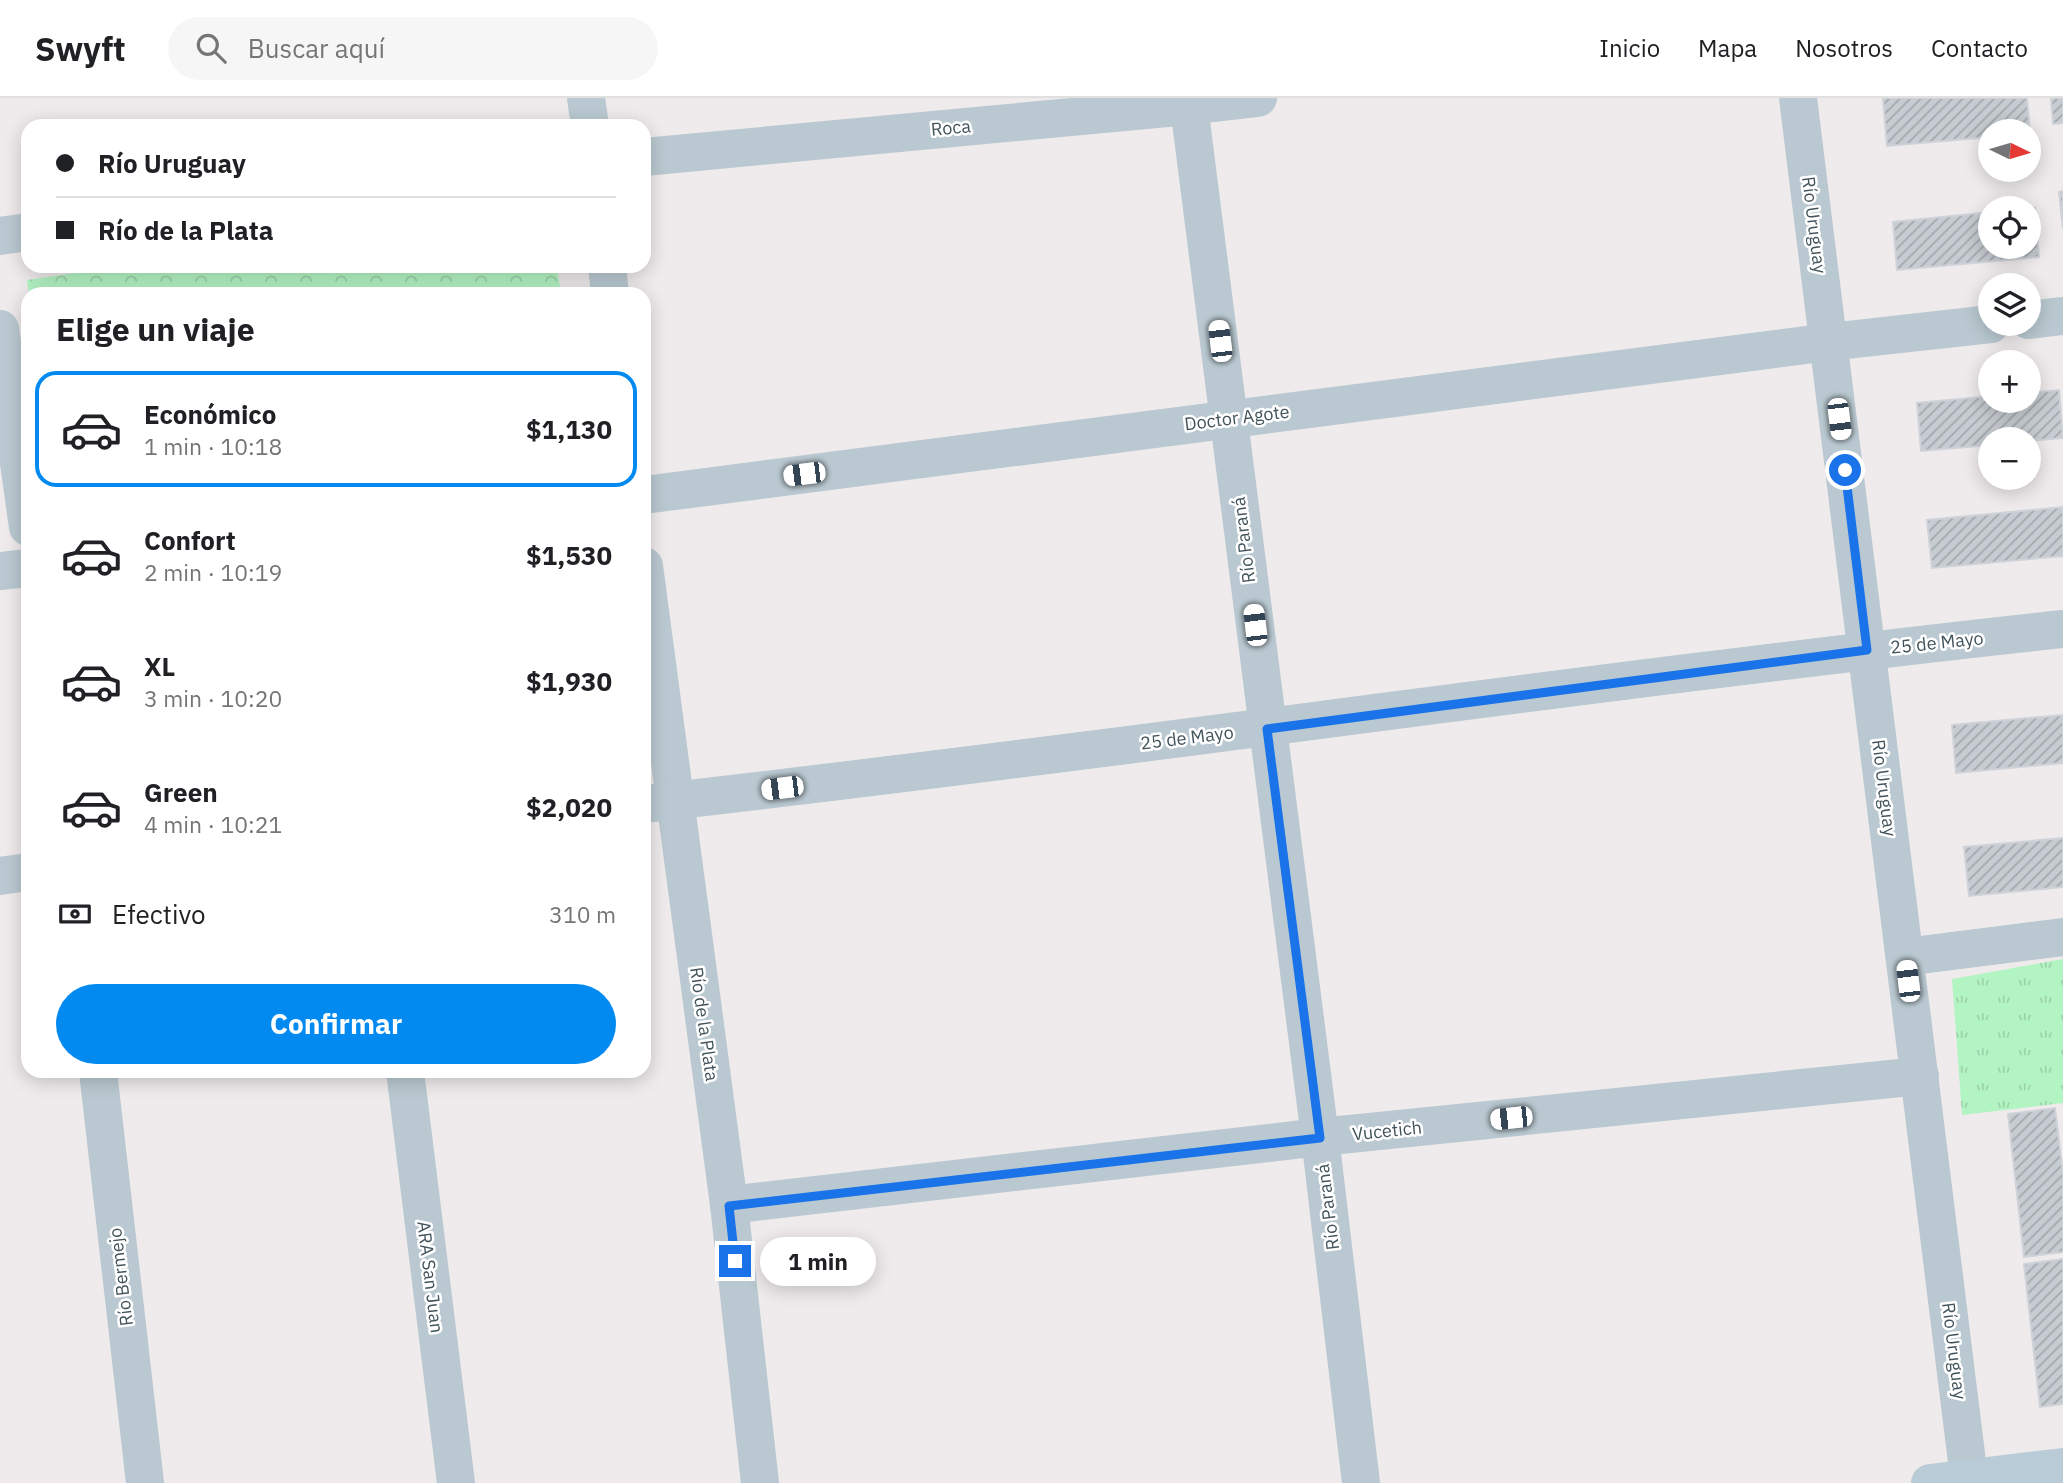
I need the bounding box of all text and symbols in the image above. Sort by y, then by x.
search box [168,17,658,80]
text: Swyft [35,27,126,70]
icon: search [192,29,230,67]
text: Buscar aquí [248,31,385,65]
text: Inicio [1599,32,1660,64]
text: Mapa [1698,32,1757,64]
text: Nosotros [1795,32,1893,64]
text: Contacto [1931,32,2028,64]
street label: Roca [930,114,972,141]
north arrow [1978,119,2040,182]
map controls [1978,119,2041,490]
text: Río Uruguay [98,146,246,180]
street label: Río Uruguay [1797,175,1832,275]
button: locate [1978,196,2041,259]
text: Río de la Plata [98,213,273,247]
button: layers [1978,273,2041,336]
text: Elige un viaje [56,308,255,350]
car [1208,319,1233,363]
button: + [1978,350,2041,413]
text: Económico [144,397,276,431]
car [1827,397,1852,441]
icon: car [60,398,123,461]
street label: Doctor Agote [1183,400,1291,435]
text: $1,130 [526,412,612,446]
button: − [1978,427,2041,490]
text: 1 min · 10:18 [144,431,282,461]
route start [1829,454,1861,486]
car [782,461,827,487]
street label: Río Paraná [1227,495,1260,584]
text: Confort [144,523,236,557]
icon: car [60,524,123,587]
text: $1,530 [526,538,612,572]
text: 2 min · 10:19 [144,557,282,587]
car [1243,603,1268,647]
street label: 25 de Mayo [1889,626,1985,659]
text: XL [144,649,175,683]
icon: car [60,650,123,713]
text: $1,930 [526,664,612,698]
text: 3 min · 10:20 [144,683,282,713]
street label: 25 de Mayo [1139,720,1235,755]
street label: Río Uruguay [1867,738,1902,838]
text: Green [144,775,218,809]
car [760,775,805,801]
icon: car [60,776,123,839]
text: $2,020 [526,790,612,824]
text: 4 min · 10:21 [144,809,282,839]
icon: cash [56,895,94,933]
text: Efectivo [112,897,206,931]
text: 310 m [549,899,616,929]
car [1896,959,1921,1003]
street label: Río de la Plata [685,965,724,1083]
button: Confirmar [56,984,616,1064]
car [1490,1105,1533,1131]
street label: Vucetich [1351,1115,1423,1146]
street label: Río Paraná [1311,1162,1344,1251]
street label: ARA San Juan [412,1220,449,1334]
street label: Río Bermejo [103,1227,138,1327]
callout: 1 min [760,1236,875,1286]
route end [719,1245,751,1277]
text: 1 min [788,1246,848,1276]
street label: Río Uruguay [1937,1301,1972,1401]

